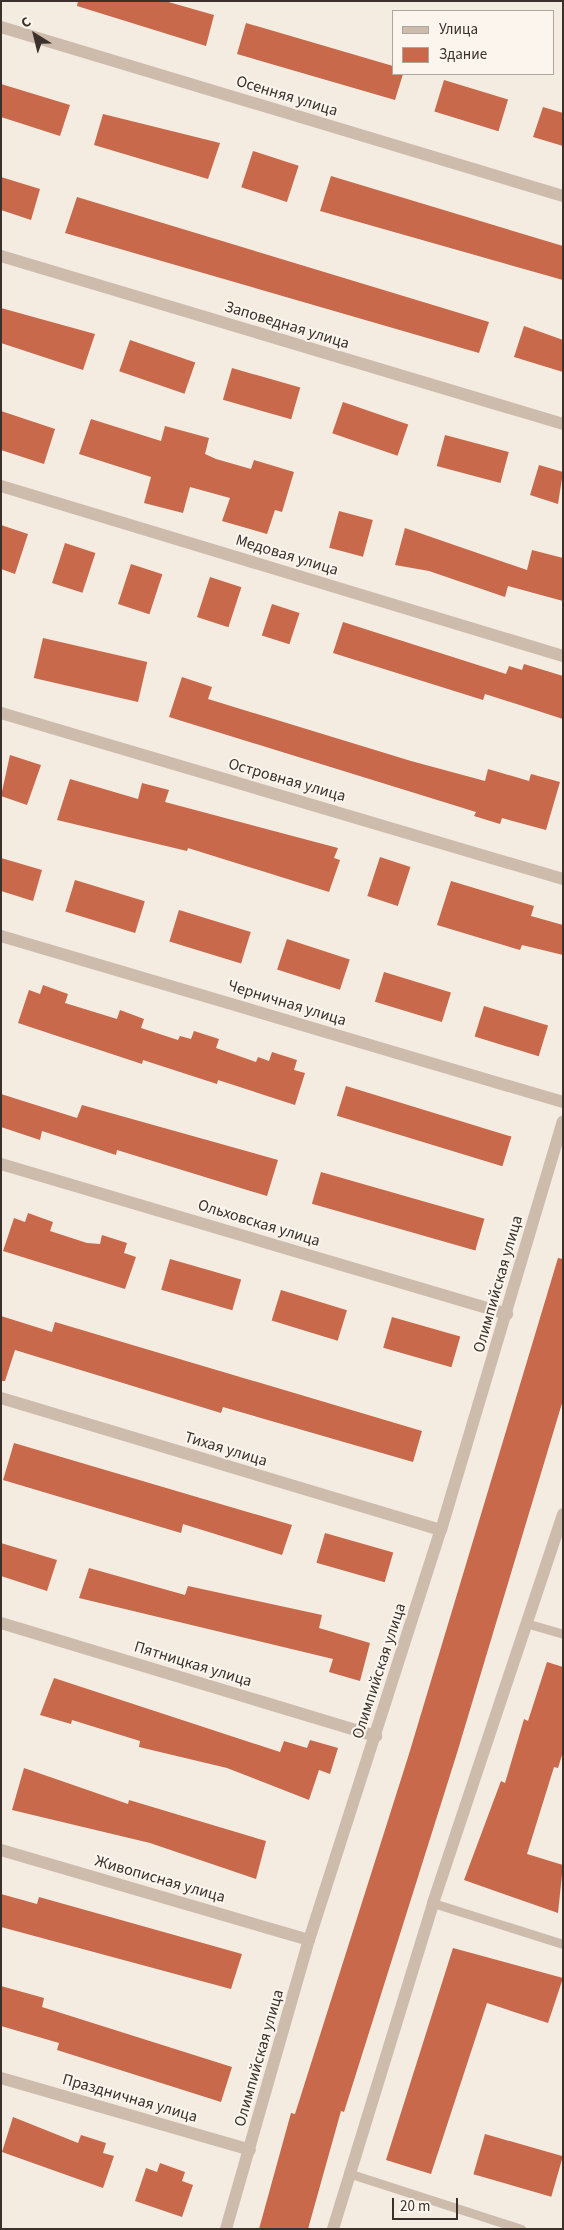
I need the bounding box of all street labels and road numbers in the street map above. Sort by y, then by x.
street label: Осенняя улица [234,71,340,121]
street label: Заповедная улица [222,297,352,353]
street label: Медовая улица [233,530,341,580]
street label: Островная улица [226,754,348,806]
street label: Черничная улица [225,976,349,1030]
street label: Ольховская улица [196,1195,322,1251]
street label: Олимпийская улица [469,1213,527,1355]
street label: Тихая улица [182,1427,270,1471]
street label: Олимпийская улица [348,1601,410,1741]
street label: Пятницкая улица [132,1637,254,1691]
street label: Живописная улица [93,1851,227,1907]
street label: Олимпийская улица [230,1987,288,2129]
street label: Праздничная улица [60,2070,200,2126]

